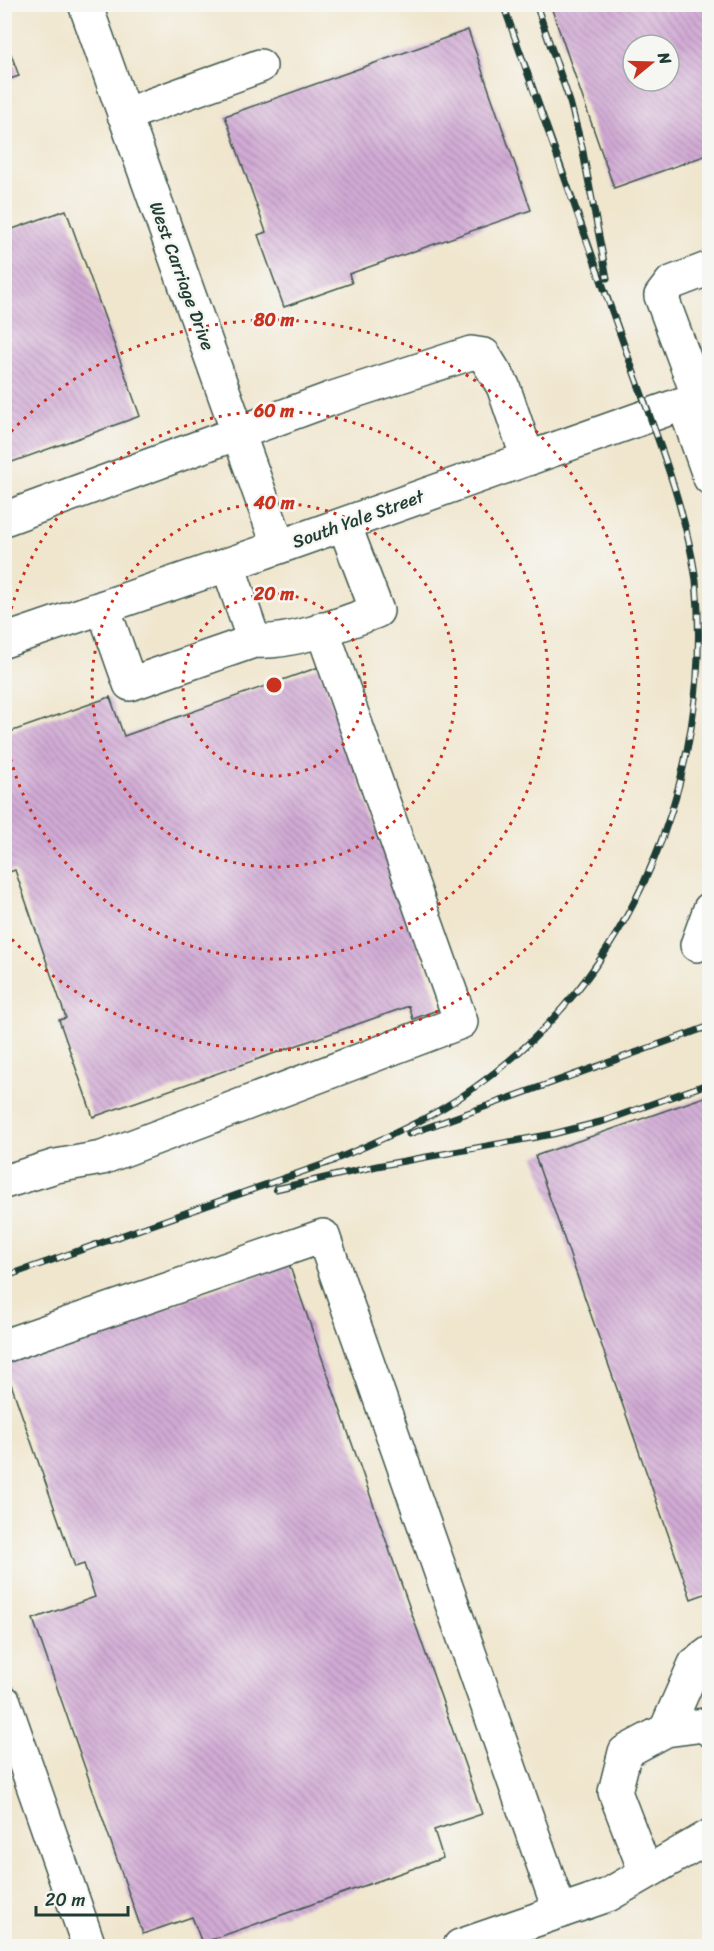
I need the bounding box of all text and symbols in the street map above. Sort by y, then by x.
north arrow [621,33,681,93]
text: N [649,47,681,69]
street label: West Carriage Drive [140,197,224,355]
text: 80 m [253,304,295,336]
text: 60 m [253,395,294,427]
street label: South Yale Street [288,480,429,558]
text: 40 m [252,487,295,519]
text: 20 m [253,578,294,610]
centre of rings [264,675,284,695]
scale bar [36,1879,128,1917]
text: 20 m [45,1884,85,1916]

